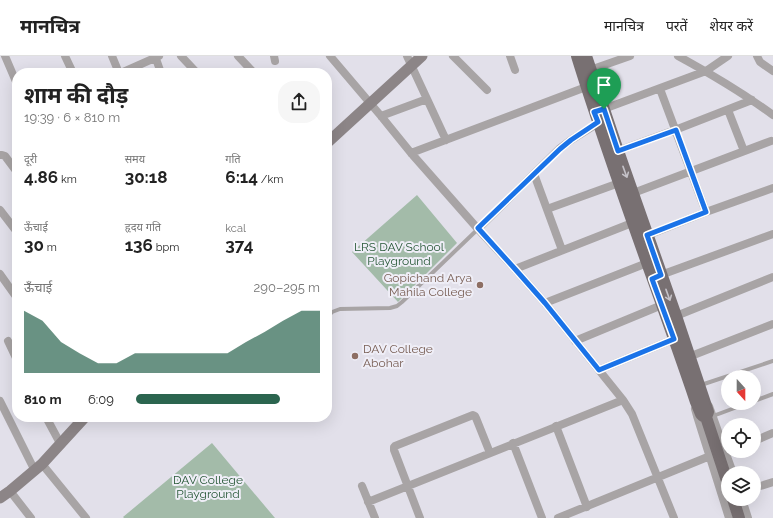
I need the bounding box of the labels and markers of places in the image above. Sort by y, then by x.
pin [587,68,621,109]
place label: Gopichand Arya Mahila College [384,271,472,299]
marker: Gopichand Arya Mahila College [475,280,485,290]
place label: DAV College Abohar [363,342,433,370]
marker: DAV College Abohar [350,351,360,361]

